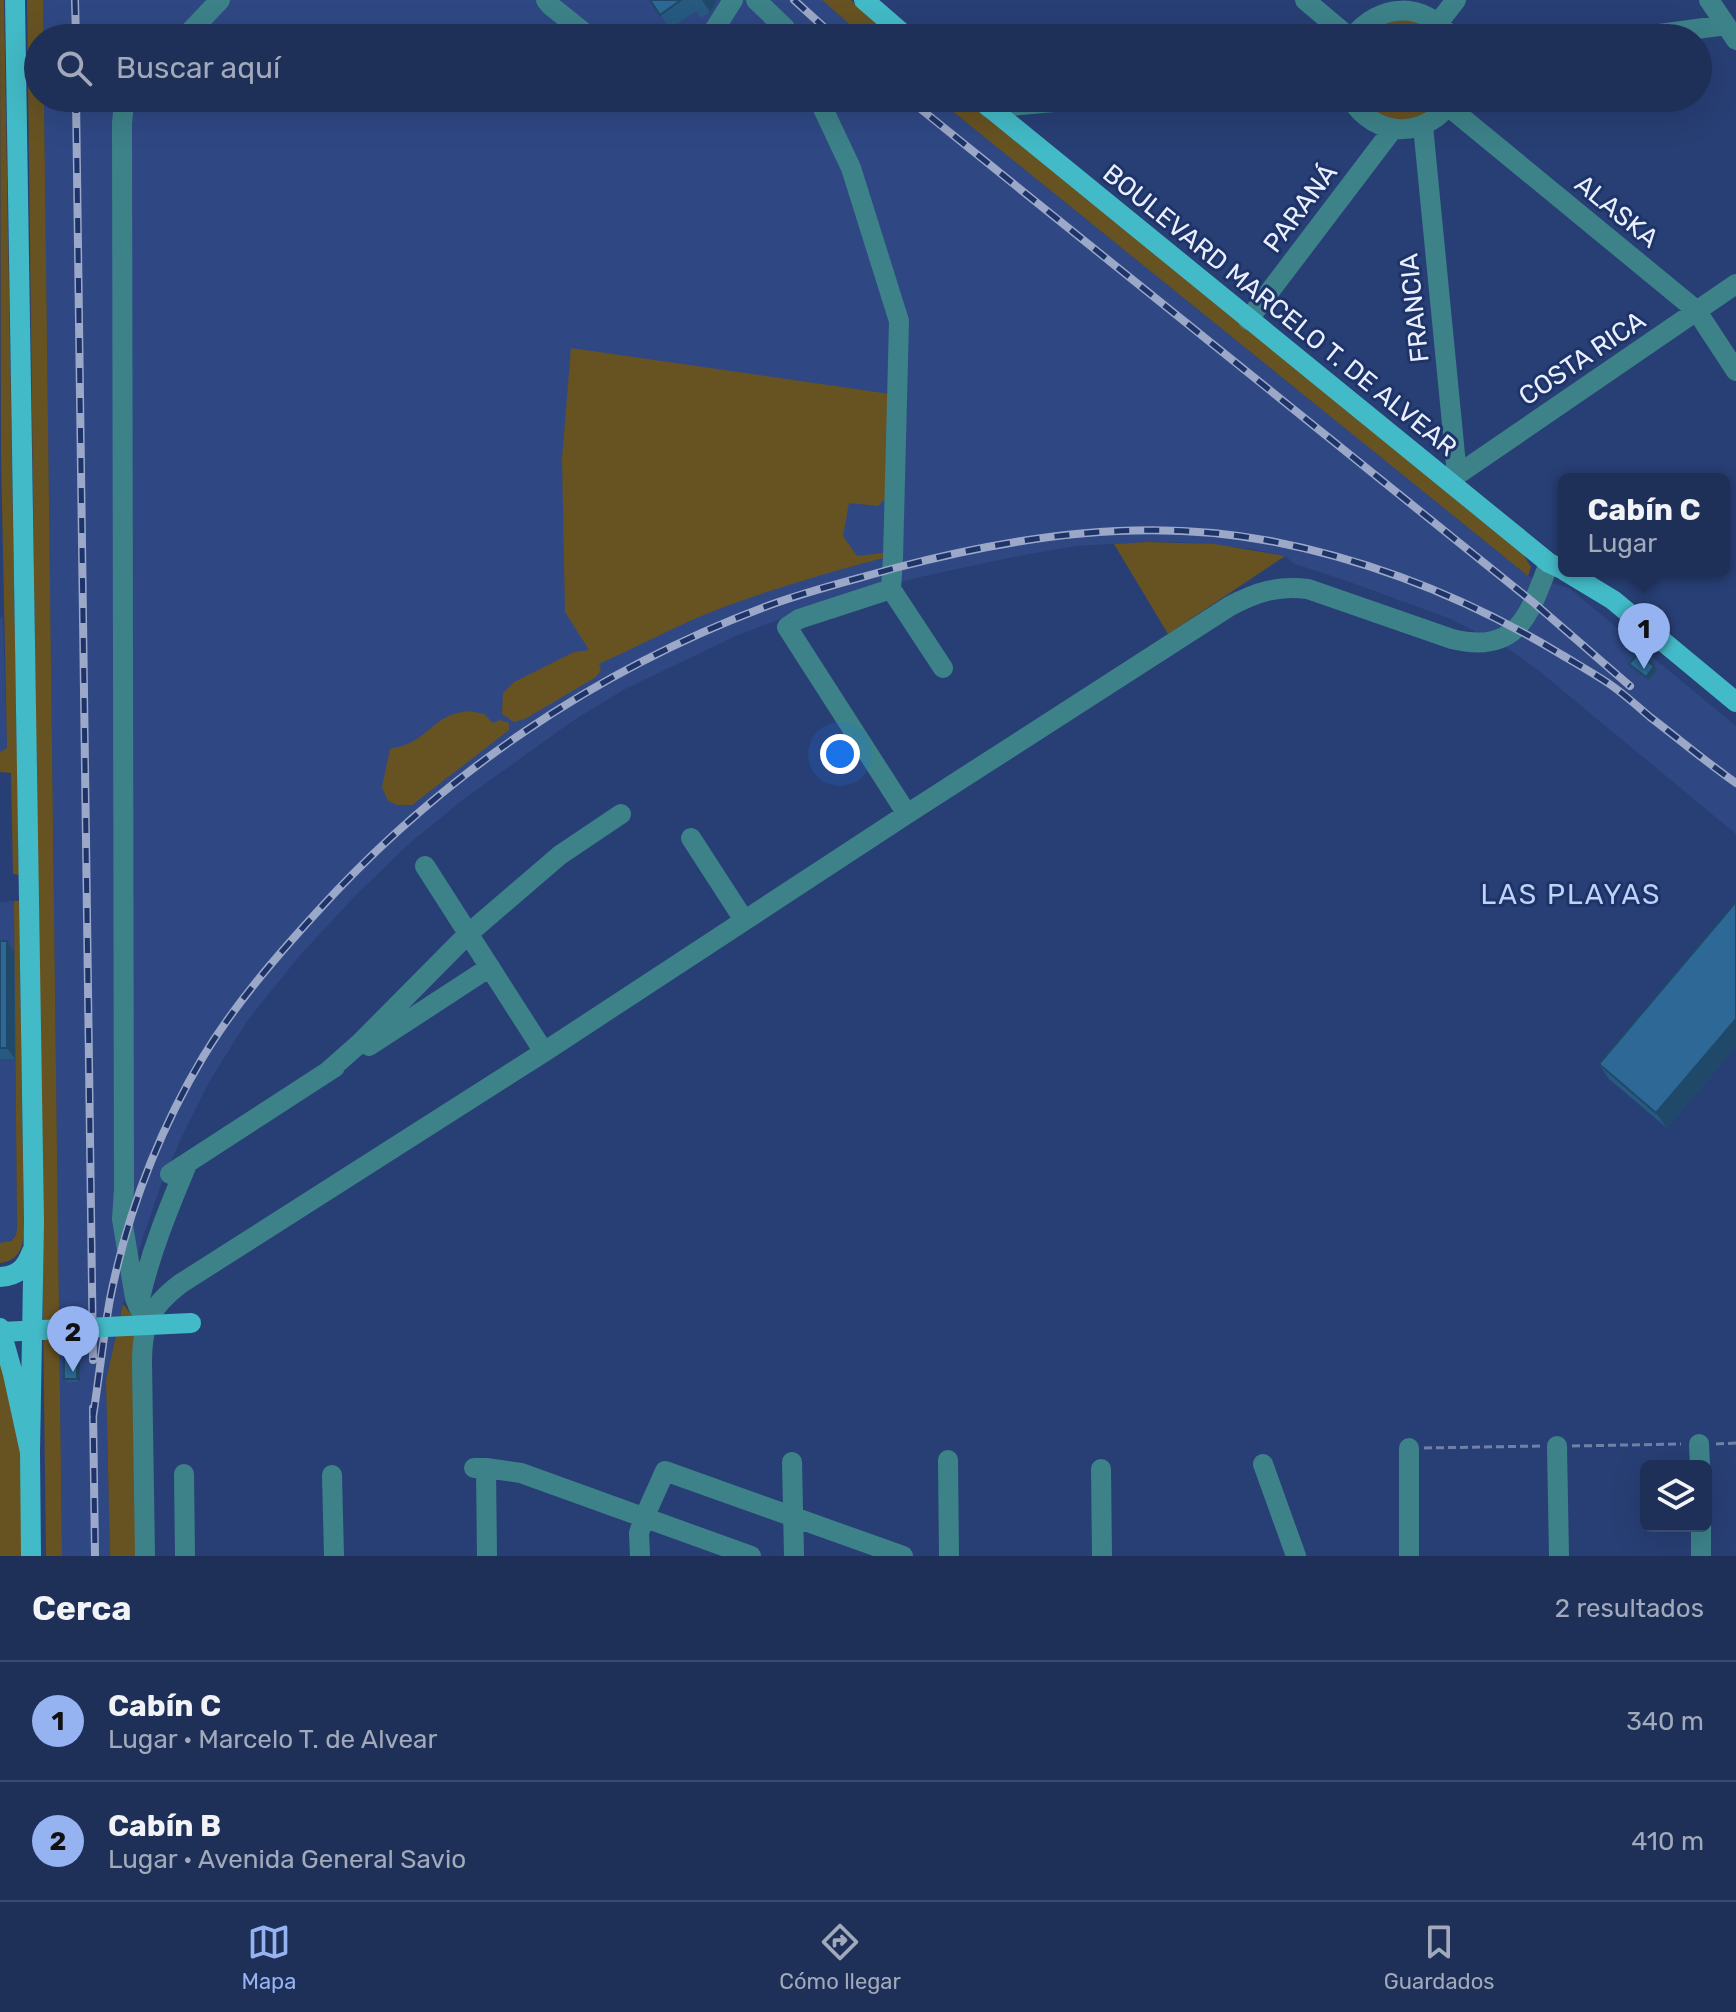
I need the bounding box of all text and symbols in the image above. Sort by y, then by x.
search box [24,24,1712,112]
icon: search [52,46,96,90]
text: Buscar aquí [116,50,280,86]
street label: BOULEVARD MARCELO T. DE ALVEAR [1097,158,1463,463]
street label: PARANÁ [1257,158,1344,259]
street label: ALASKA [1569,168,1665,254]
street label: FRANCIA [1393,252,1436,364]
street label: COSTA RICA [1513,305,1651,412]
popup [1558,473,1730,577]
text: Cabín C [1587,492,1701,528]
text: Lugar [1587,528,1657,559]
pin: 1 [1618,603,1670,669]
your location [820,734,860,774]
district label: LAS PLAYAS [1480,878,1662,911]
pin: 2 [47,1306,99,1372]
map controls [1640,1460,1712,1532]
button: layers [1640,1460,1712,1532]
text: Cerca [32,1588,131,1629]
text: 2 resultados [1555,1593,1704,1624]
text: Cabín C [108,1688,221,1724]
text: 1 [52,1706,64,1737]
text: 340 m [1626,1706,1704,1737]
text: Lugar · Marcelo T. de Alvear [108,1724,437,1755]
text: Cabín B [108,1808,221,1844]
text: 2 [50,1826,66,1857]
text: 410 m [1631,1826,1704,1857]
text: Lugar · Avenida General Savio [108,1844,466,1875]
tab: Mapa [241,1920,296,1995]
tab: Cómo llegar [779,1920,901,1995]
tab: Guardados [1384,1920,1494,1995]

